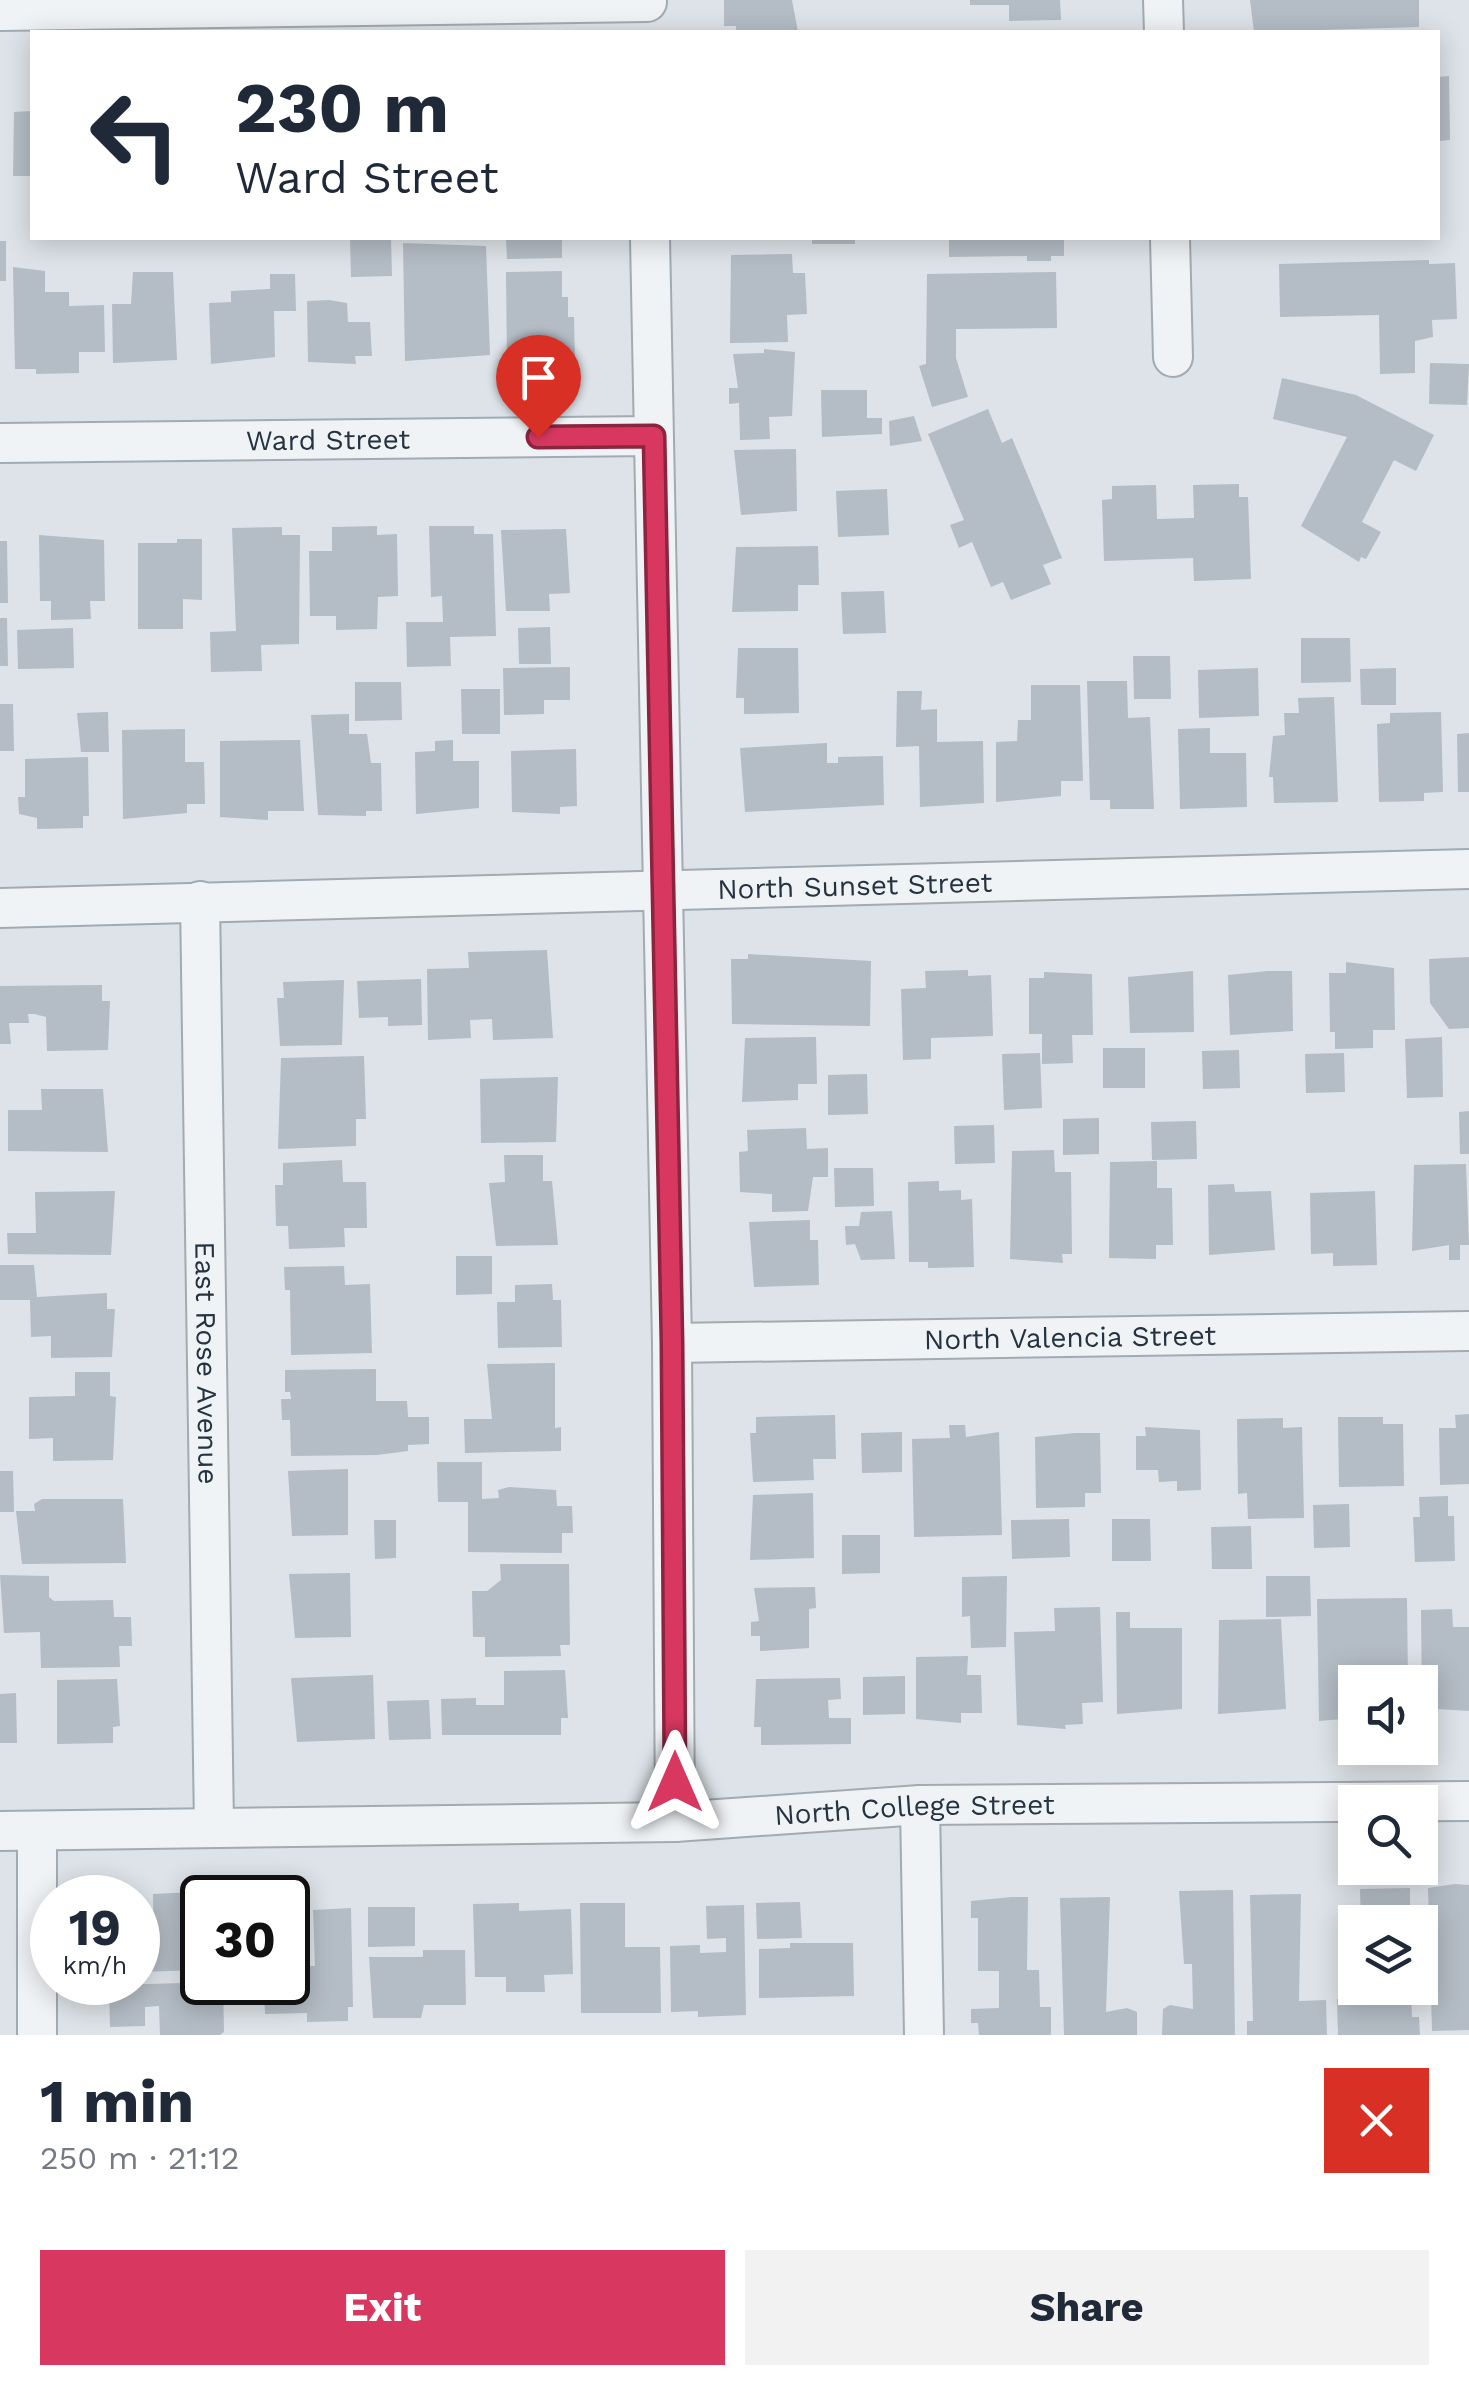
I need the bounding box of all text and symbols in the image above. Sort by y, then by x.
text: 230 m [235,67,449,149]
icon: left [70,70,200,200]
text: Ward Street [235,151,499,204]
pin [496,335,581,438]
icon: arrive [511,350,566,405]
street label: Ward Street [246,423,410,457]
street label: North Sunset Street [717,866,993,906]
street label: East Rose Avenue [188,1241,225,1485]
street label: North Valencia Street [924,1319,1216,1356]
map controls [1338,1665,1438,2005]
button: sound [1338,1665,1438,1765]
position arrow [623,1730,727,1834]
button: search [1338,1785,1438,1885]
street label: North College Street [773,1788,1055,1832]
speed limit sign: 30 [180,1875,310,2005]
text: 19 [69,1898,121,1957]
button: layers [1338,1905,1438,2005]
text: km/h [63,1951,127,1980]
text: 1 min [40,2066,194,2137]
button: close [1324,2068,1429,2173]
text: 250 m · 21:12 [40,2139,239,2177]
button: Exit [40,2250,725,2365]
button: Share [745,2250,1429,2365]

